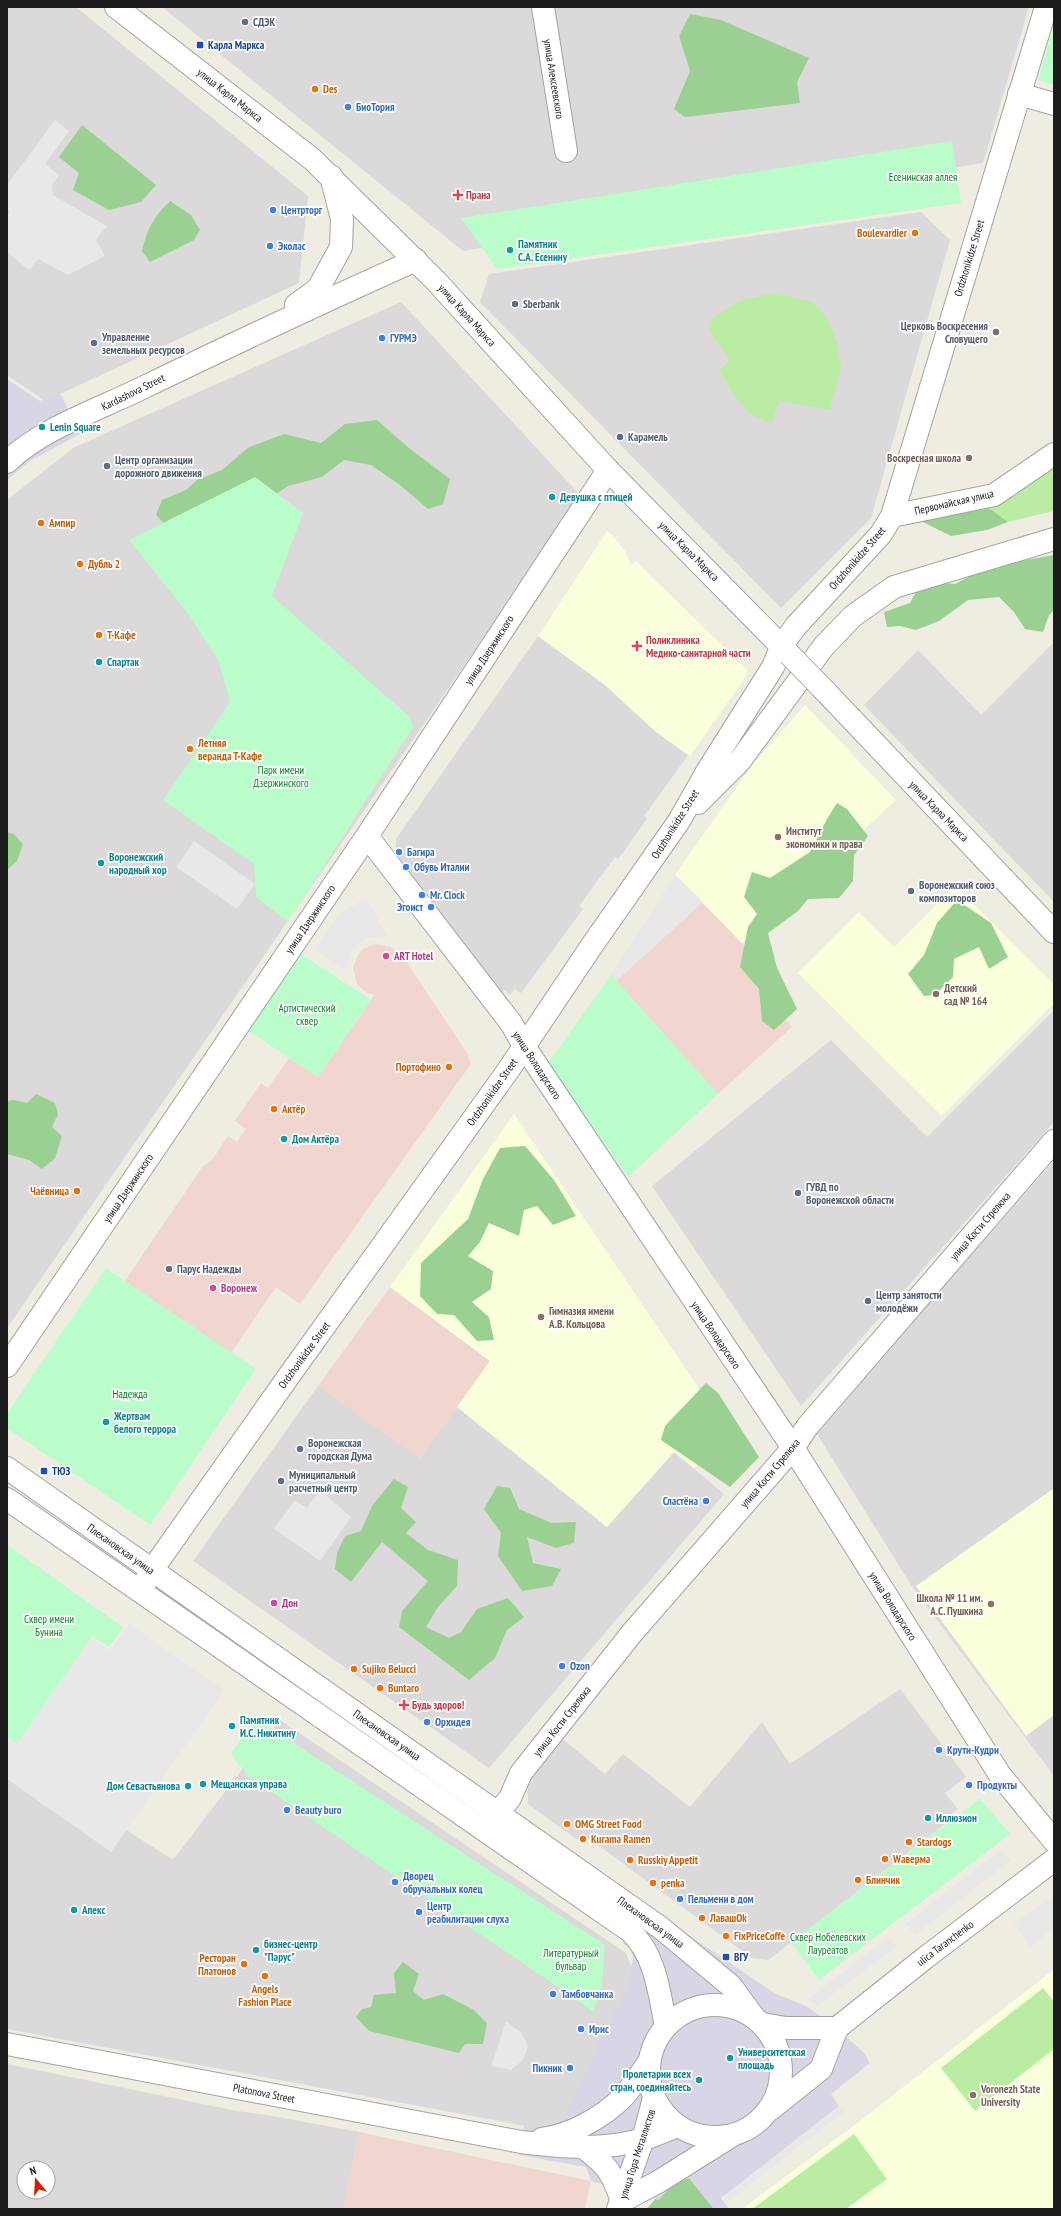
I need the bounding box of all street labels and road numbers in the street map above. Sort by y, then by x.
street label: улица Алексеевского [541,38,567,120]
street label: улица Карла Маркса [194,65,266,125]
street label: Ordzhonikidze Street [951,218,987,298]
street label: улица Карла Маркса [435,281,499,349]
street label: Kardashova Street [99,371,167,413]
street label: Первомайская улица [913,486,995,518]
street label: улица Карла Маркса [656,518,722,584]
street label: Ordzhonikidze Street [826,523,888,593]
street label: улица Дзержинского [461,612,517,687]
street label: улица Карла Маркса [906,778,972,844]
street label: Ordzhonikidze Street [648,787,702,861]
street label: улица Дзержинского [282,882,338,956]
street label: улица Володарского [510,1028,564,1102]
street label: Ordzhonikidze Street [463,1055,521,1129]
street label: улица Дзержинского [100,1151,156,1225]
street label: улица Кости Стрелюка [947,1189,1013,1263]
street label: улица Володарского [688,1298,744,1372]
street label: Ordzhonikidze Street [275,1319,333,1391]
street label: улица Кости Стрелюка [737,1436,803,1510]
street label: Плехановская улица [85,1521,157,1577]
street label: улица Володарского [866,1569,920,1643]
street label: улица Кости Стрелюка [530,1683,594,1759]
street label: Плехановская улица [351,1707,423,1763]
street label: Плехановская улица [615,1893,687,1951]
street label: ulica Taranchenko [914,1917,976,1969]
street label: Platonova Street [232,2080,296,2106]
street label: улица Гора Металлистов [616,2107,658,2201]

